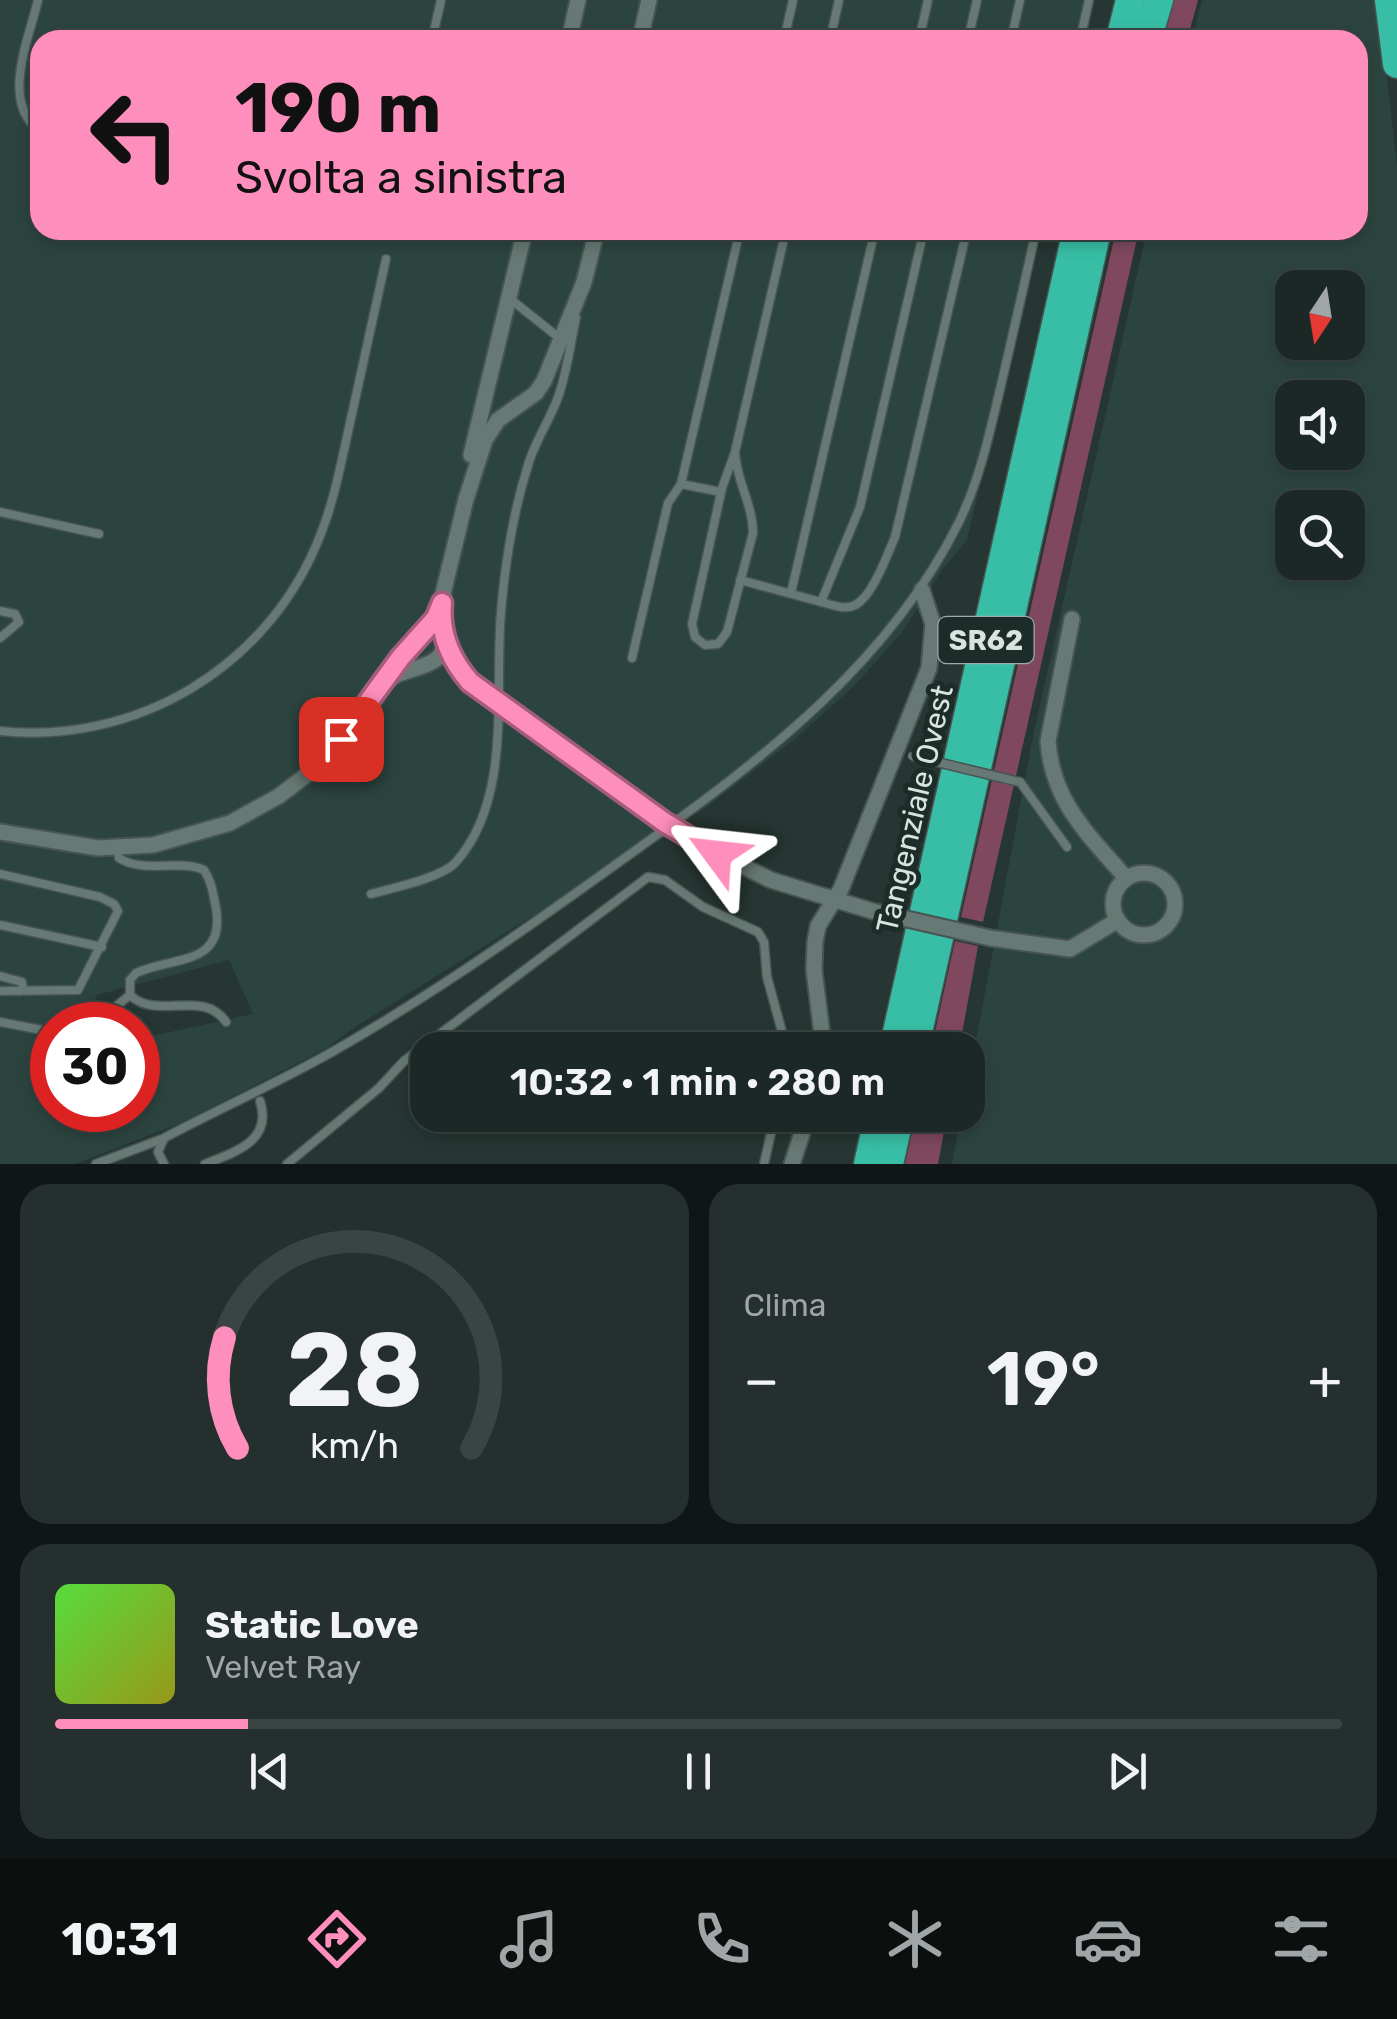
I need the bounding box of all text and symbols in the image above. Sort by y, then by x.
text: 190 m [235,67,441,150]
icon: left [70,70,200,200]
text: Svolta a sinistra [235,151,567,204]
north arrow [1275,270,1365,360]
map controls [1275,270,1365,580]
button: sound [1275,380,1365,470]
button: search [1275,490,1365,580]
road number: SR62 [938,617,1034,663]
street label: Tangenziale Ovest [869,681,961,936]
pin [299,697,384,782]
icon: arrive [314,712,369,767]
position arrow [665,802,769,906]
speed limit sign: 30 [30,1002,160,1132]
text: 10:32 · 1 min · 280 m [510,1059,885,1105]
text: Clima [744,1286,826,1324]
text: 28 [285,1309,423,1432]
text: 19° [987,1335,1100,1424]
text: − [744,1348,779,1413]
text: + [1308,1348,1342,1413]
text: km/h [310,1425,399,1467]
text: Static Love [205,1602,419,1648]
text: Velvet Ray [205,1648,361,1686]
icon: previous [242,1744,297,1799]
icon: pause [671,1744,726,1799]
icon: next [1100,1744,1155,1799]
icon: directions [302,1904,372,1974]
icon: music [494,1904,564,1974]
icon: phone [687,1904,757,1974]
icon: climate [880,1904,950,1974]
icon: car [1073,1904,1143,1974]
icon: filters [1266,1904,1336,1974]
text: 10:31 [61,1913,179,1966]

